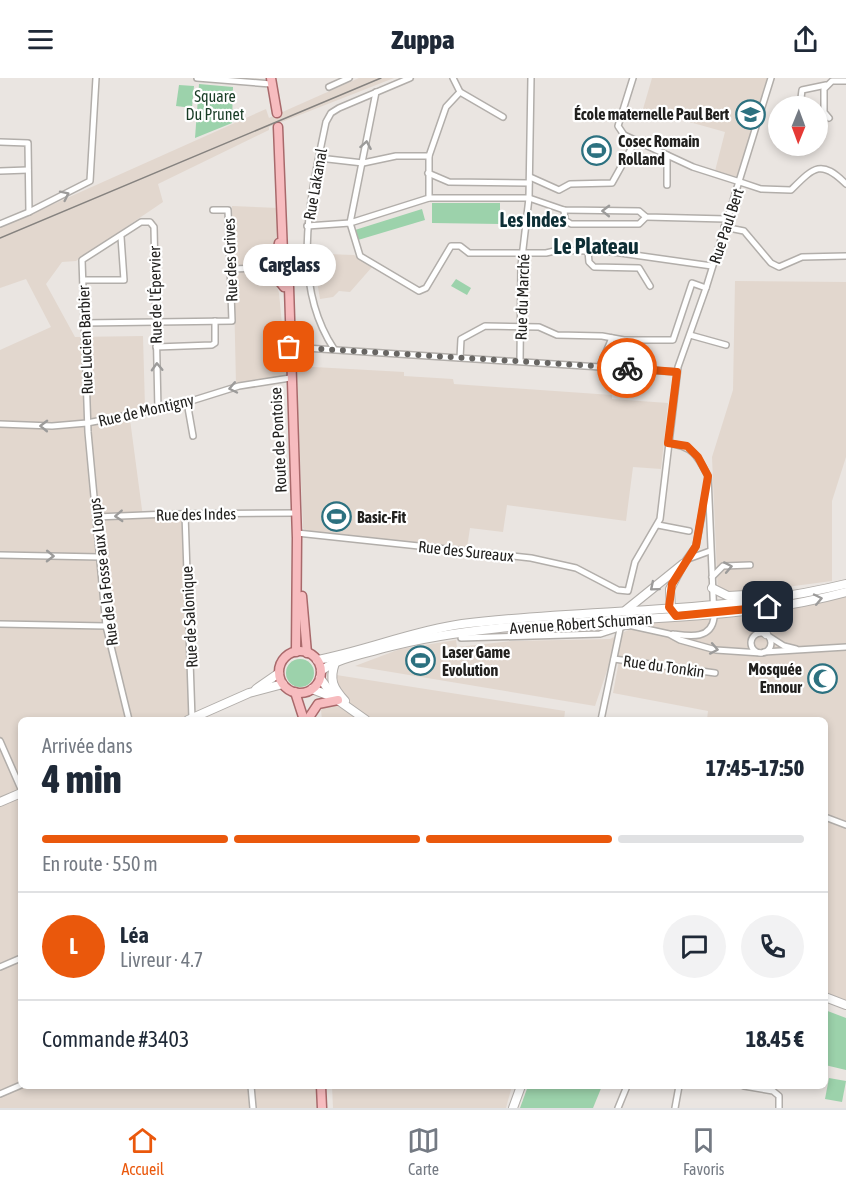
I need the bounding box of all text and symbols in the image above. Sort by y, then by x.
icon: menu [24,23,57,56]
icon: share [789,23,822,56]
text: Zuppa [391,24,455,55]
park label: Square Du Prunet [186,87,245,123]
north arrow [768,96,828,156]
map controls [768,96,828,156]
school or university icon: École maternelle Paul Bert [734,98,766,130]
place label: École maternelle Paul Bert [574,105,729,123]
place label: Cosec Romain Rolland [618,132,700,168]
sports icon: Cosec Romain Rolland [581,134,613,166]
one-way arrow [359,141,372,151]
street label: Rue Lakanal [300,146,330,221]
street label: Rue Paul Bert [705,186,747,266]
one-way arrow [58,191,69,202]
one-way arrow [602,204,611,217]
district label: Les Indes [499,208,567,231]
street label: Rue des Grives [220,217,240,302]
district label: Le Plateau [553,233,639,259]
callout: Carglass [242,245,336,287]
street label: Rue de l'Épervier [145,246,166,344]
text: Carglass [259,253,320,276]
street label: Rue du Marché [511,253,533,341]
street label: Rue Lucien Barbier [74,285,96,395]
pin [263,321,314,372]
icon: bag [272,330,305,363]
courier [597,338,657,398]
icon: bike [611,352,644,385]
one-way arrow [151,362,163,371]
one-way arrow [228,381,238,394]
street label: Route de Pontoise [266,387,290,493]
street label: Rue de Montigny [96,390,196,431]
one-way arrow [39,420,48,432]
street label: Rue de la Fosse aux Loups [85,496,122,647]
sports icon: Basic-Fit [320,501,352,533]
street label: Rue des Indes [156,504,237,524]
place label: Basic-Fit [357,508,406,526]
one-way arrow [115,510,124,523]
street label: Rue des Sureaux [417,537,515,565]
one-way arrow [46,550,55,562]
one-way arrow [723,561,733,574]
street label: Rue de Salonique [177,566,202,668]
one-way arrow [650,579,661,590]
pin [742,581,793,632]
icon: home [751,590,784,623]
one-way arrow [812,593,822,606]
street label: Avenue Robert Schuman [509,609,653,637]
one-way arrow [708,642,718,655]
place label: Laser Game Evolution [442,643,510,679]
sports icon: Laser Game Evolution [405,645,437,677]
street label: Rue du Tonkin [622,651,706,681]
place label: Mosquée Ennour [748,660,802,696]
mosque icon: Mosquée Ennour [807,662,839,694]
text: Arrivée dans [42,734,133,757]
text: 17:45–17:50 [706,755,804,781]
text: 4 min [42,757,122,801]
text: En route · 550 m [42,852,158,875]
button: chat [663,915,726,978]
button: phone [741,915,804,978]
text: Léa [120,922,149,948]
text: L [69,933,78,959]
text: Livreur · 4.7 [120,948,203,971]
text: Commande #3403 [42,1026,189,1052]
text: 18.45 € [746,1026,804,1052]
tab: Accueil [121,1124,164,1178]
tab: Carte [407,1124,440,1178]
tab: Favoris [683,1124,725,1178]

